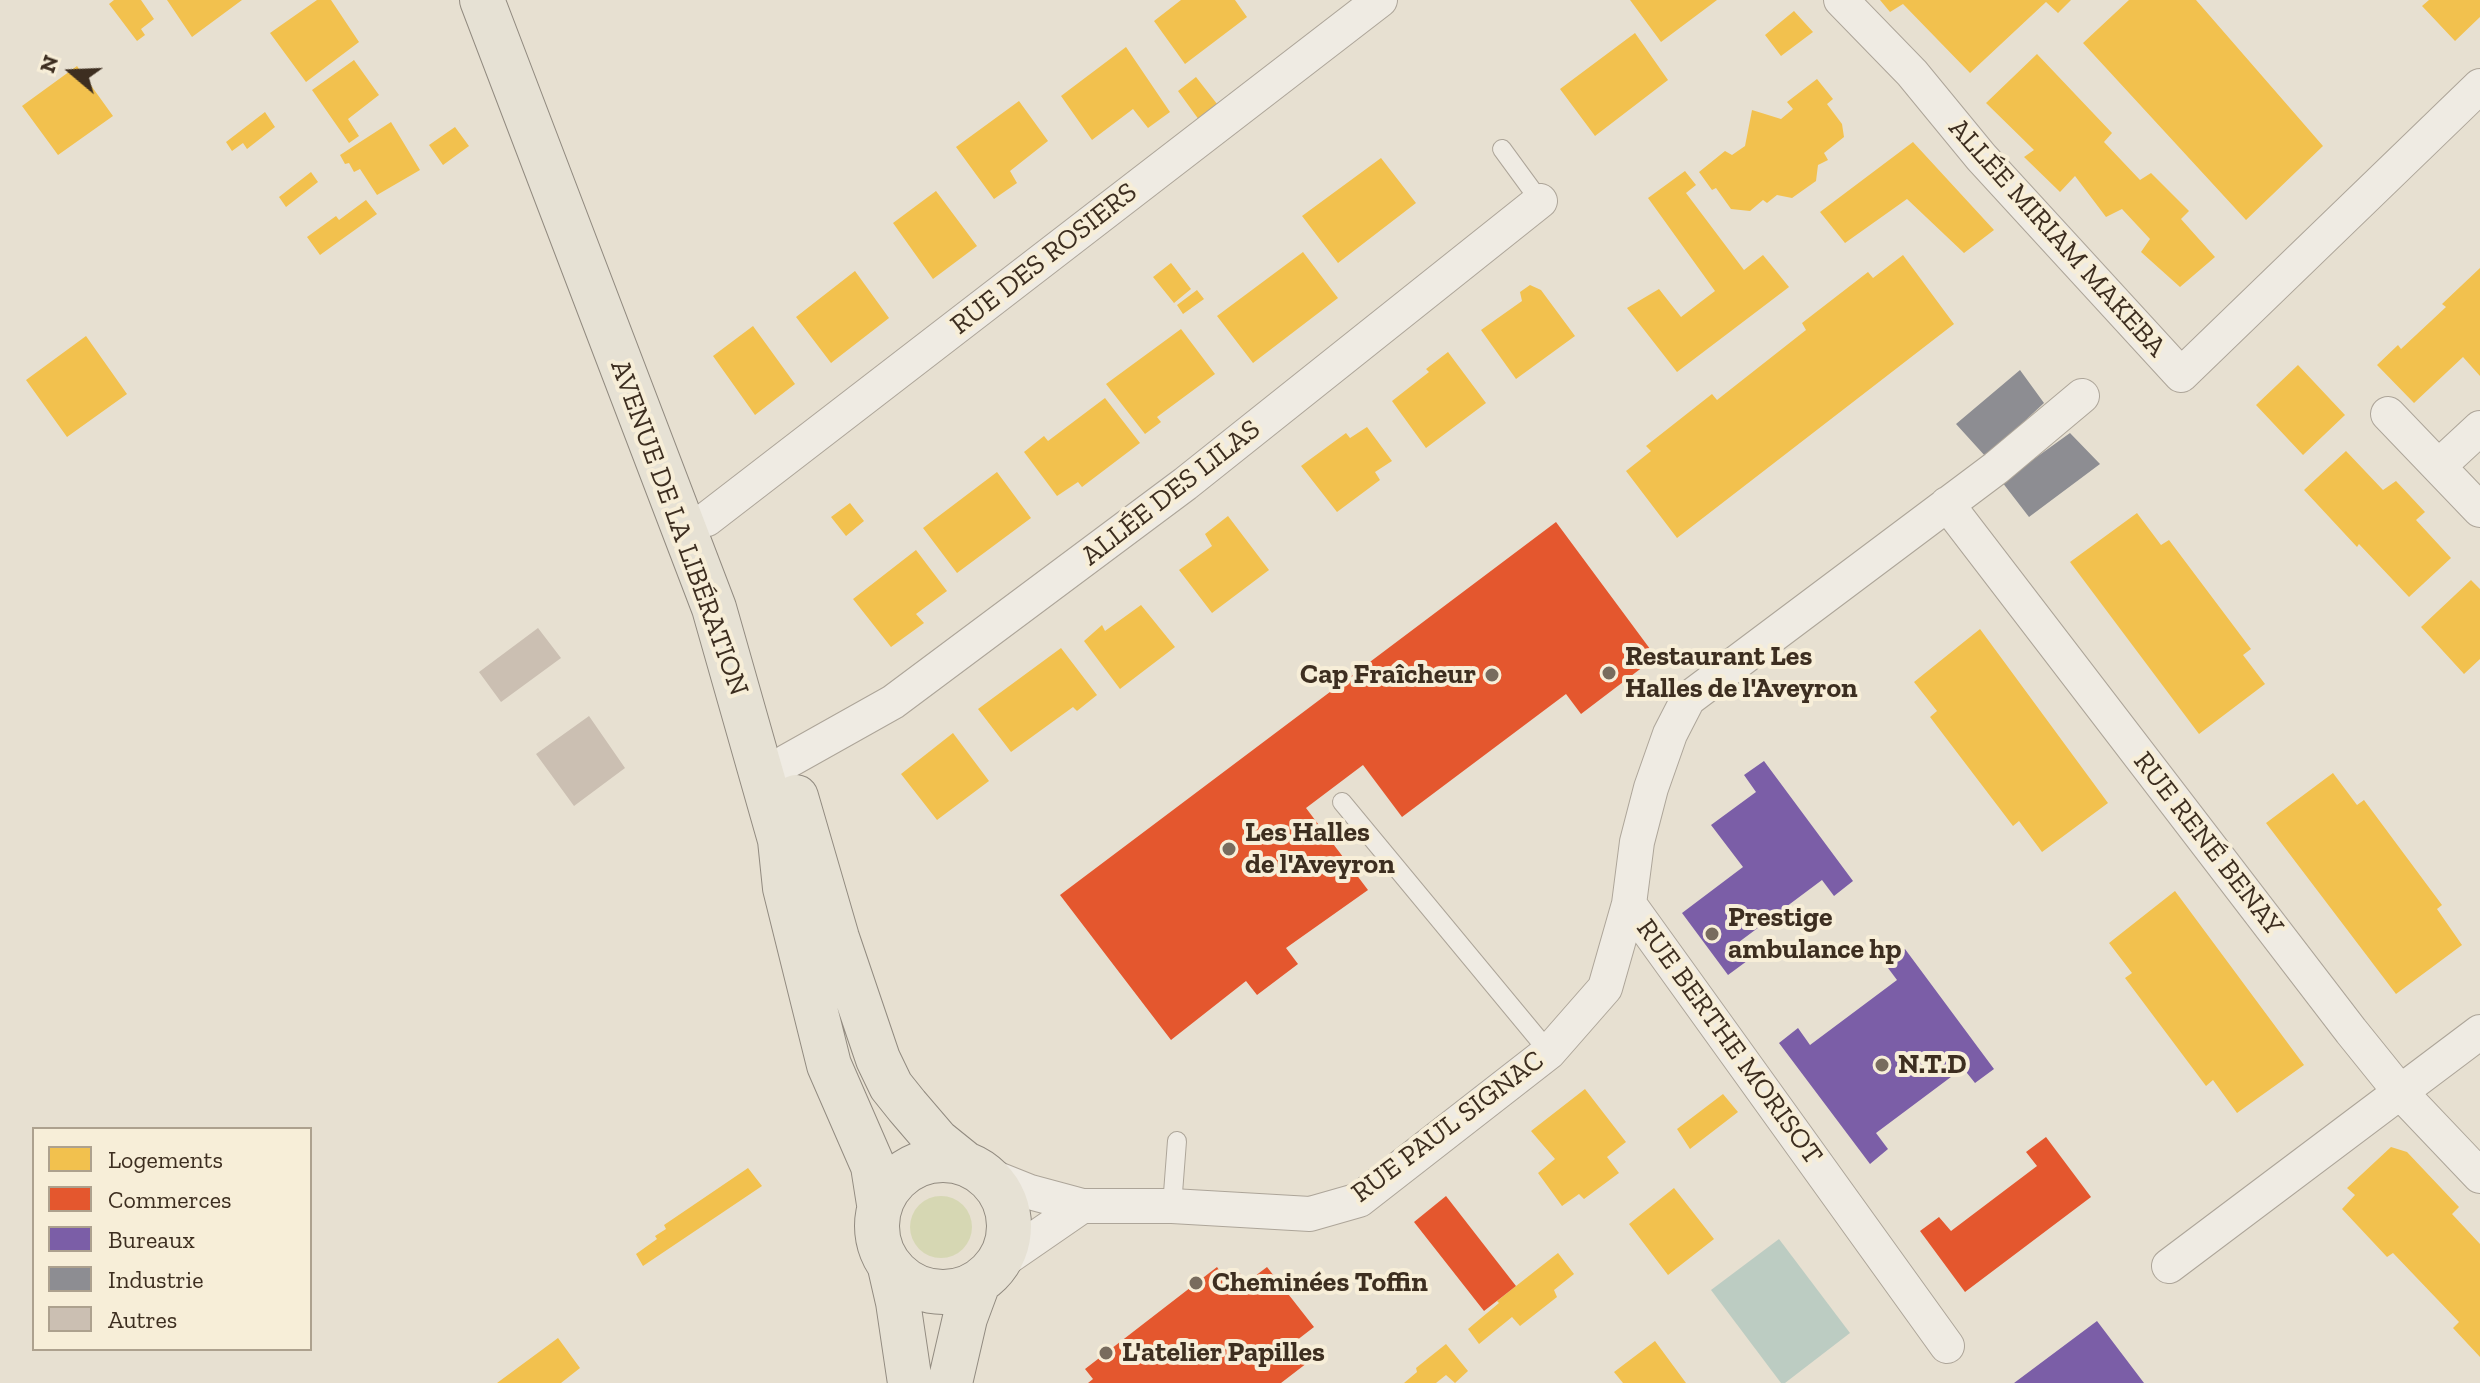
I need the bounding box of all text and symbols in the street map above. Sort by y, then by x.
north arrow [32,32,112,112]
text: N [33,52,64,76]
street label: ALLÉE MIRIAM MAKEBA [1941,112,2173,364]
street label: RUE DES ROSIERS [944,176,1144,342]
street label: AVENUE DE LA LIBÉRATION [603,356,755,700]
street label: ALLÉE DES LILAS [1075,413,1267,573]
place label: Restaurant Les Halles de l'Aveyron [1625,640,1858,706]
place label: Cap Fraîcheur [1300,658,1476,692]
marker: Restaurant Les Halles de l'Aveyron [1600,664,1618,682]
marker: Cap Fraîcheur [1483,666,1501,684]
street label: RUE RENÉ BENAY [2126,745,2290,943]
place label: Les Halles de l'Aveyron [1245,816,1395,882]
marker: Les Halles de l'Aveyron [1220,840,1238,858]
place label: Prestige ambulance hp [1728,901,1901,967]
street label: RUE BERTHE MORISOT [1629,913,1829,1171]
marker: Prestige ambulance hp [1703,925,1721,943]
street label: RUE PAUL SIGNAC [1345,1044,1551,1210]
place label: N.T.D [1898,1048,1967,1082]
marker: N.T.D [1873,1056,1891,1074]
legend [32,1127,312,1351]
text: Logements [108,1145,223,1174]
text: Commerces [108,1185,231,1214]
text: Bureaux [108,1225,195,1254]
text: Industrie [108,1265,204,1294]
place label: Cheminées Toffin [1212,1266,1428,1300]
marker: Cheminées Toffin [1187,1274,1205,1292]
text: Autres [108,1305,177,1334]
place label: L'atelier Papilles [1122,1336,1325,1370]
marker: L'atelier Papilles [1097,1344,1115,1362]

